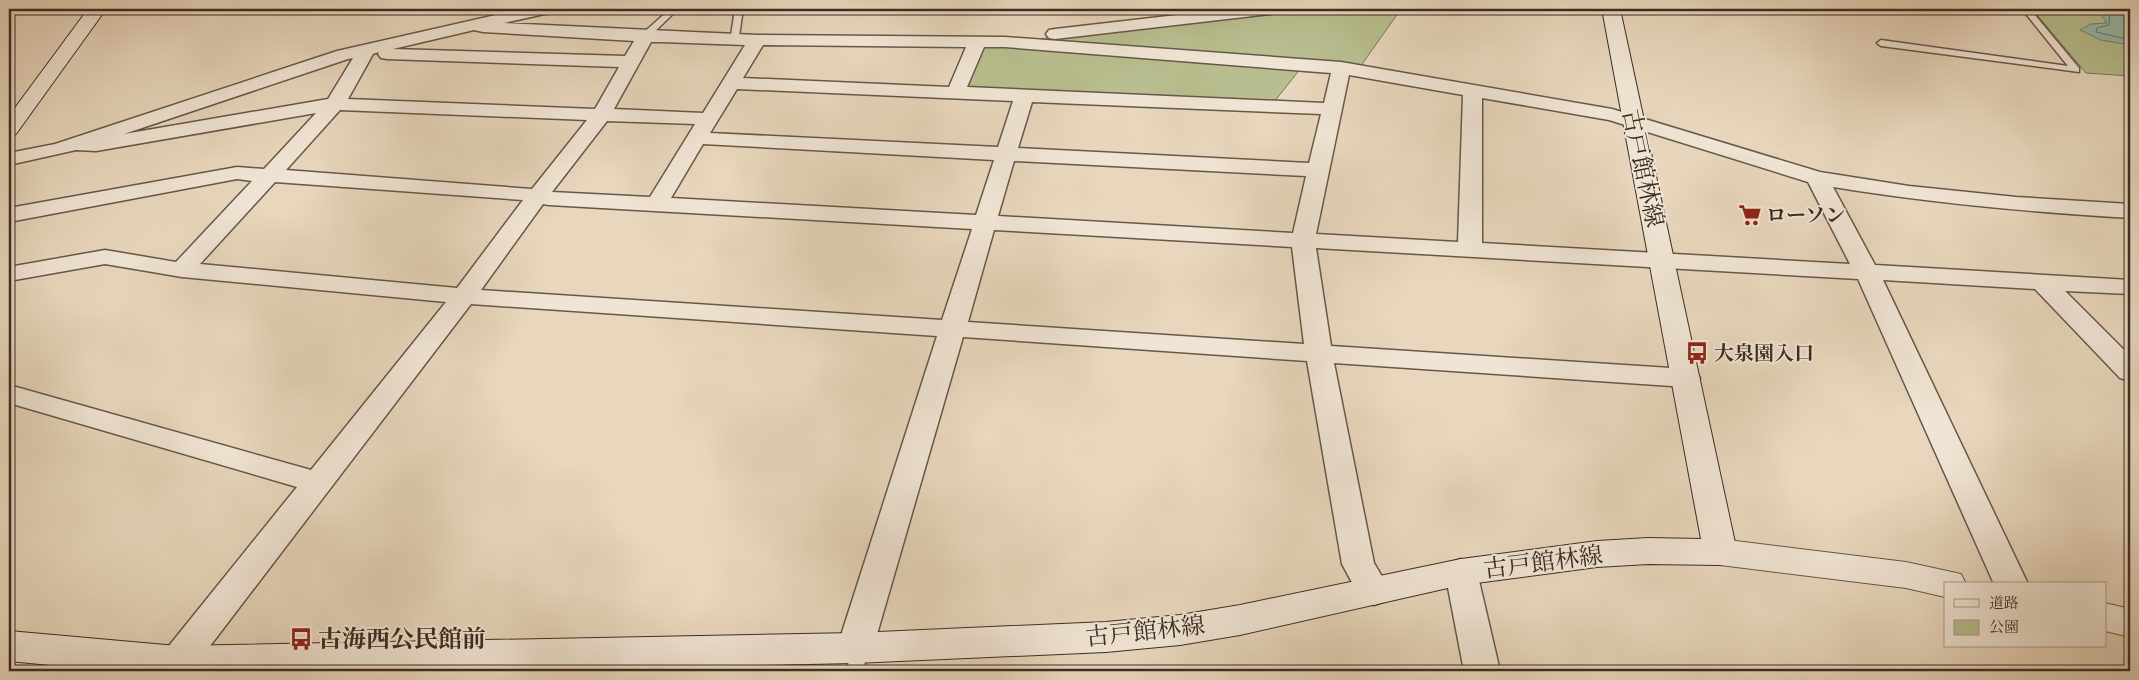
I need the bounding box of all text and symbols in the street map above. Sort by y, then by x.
street label: 古戸館林線 [1615,106,1669,230]
supermarket icon: ローソン [1737,202,1763,228]
place label: ローソン [1766,204,1845,229]
bus stop icon: 大泉園入口 [1684,340,1710,366]
place label: 大泉園入口 [1714,342,1814,367]
street label: 古戸館林線 [1482,541,1605,585]
legend [1944,582,2106,648]
text: 道路 [1989,594,2019,613]
street label: 古戸館林線 [1084,611,1206,653]
text: 公園 [1989,618,2019,637]
place label: 古海西公民館前 [318,625,486,655]
bus stop icon: 古海西公民館前 [288,626,314,652]

